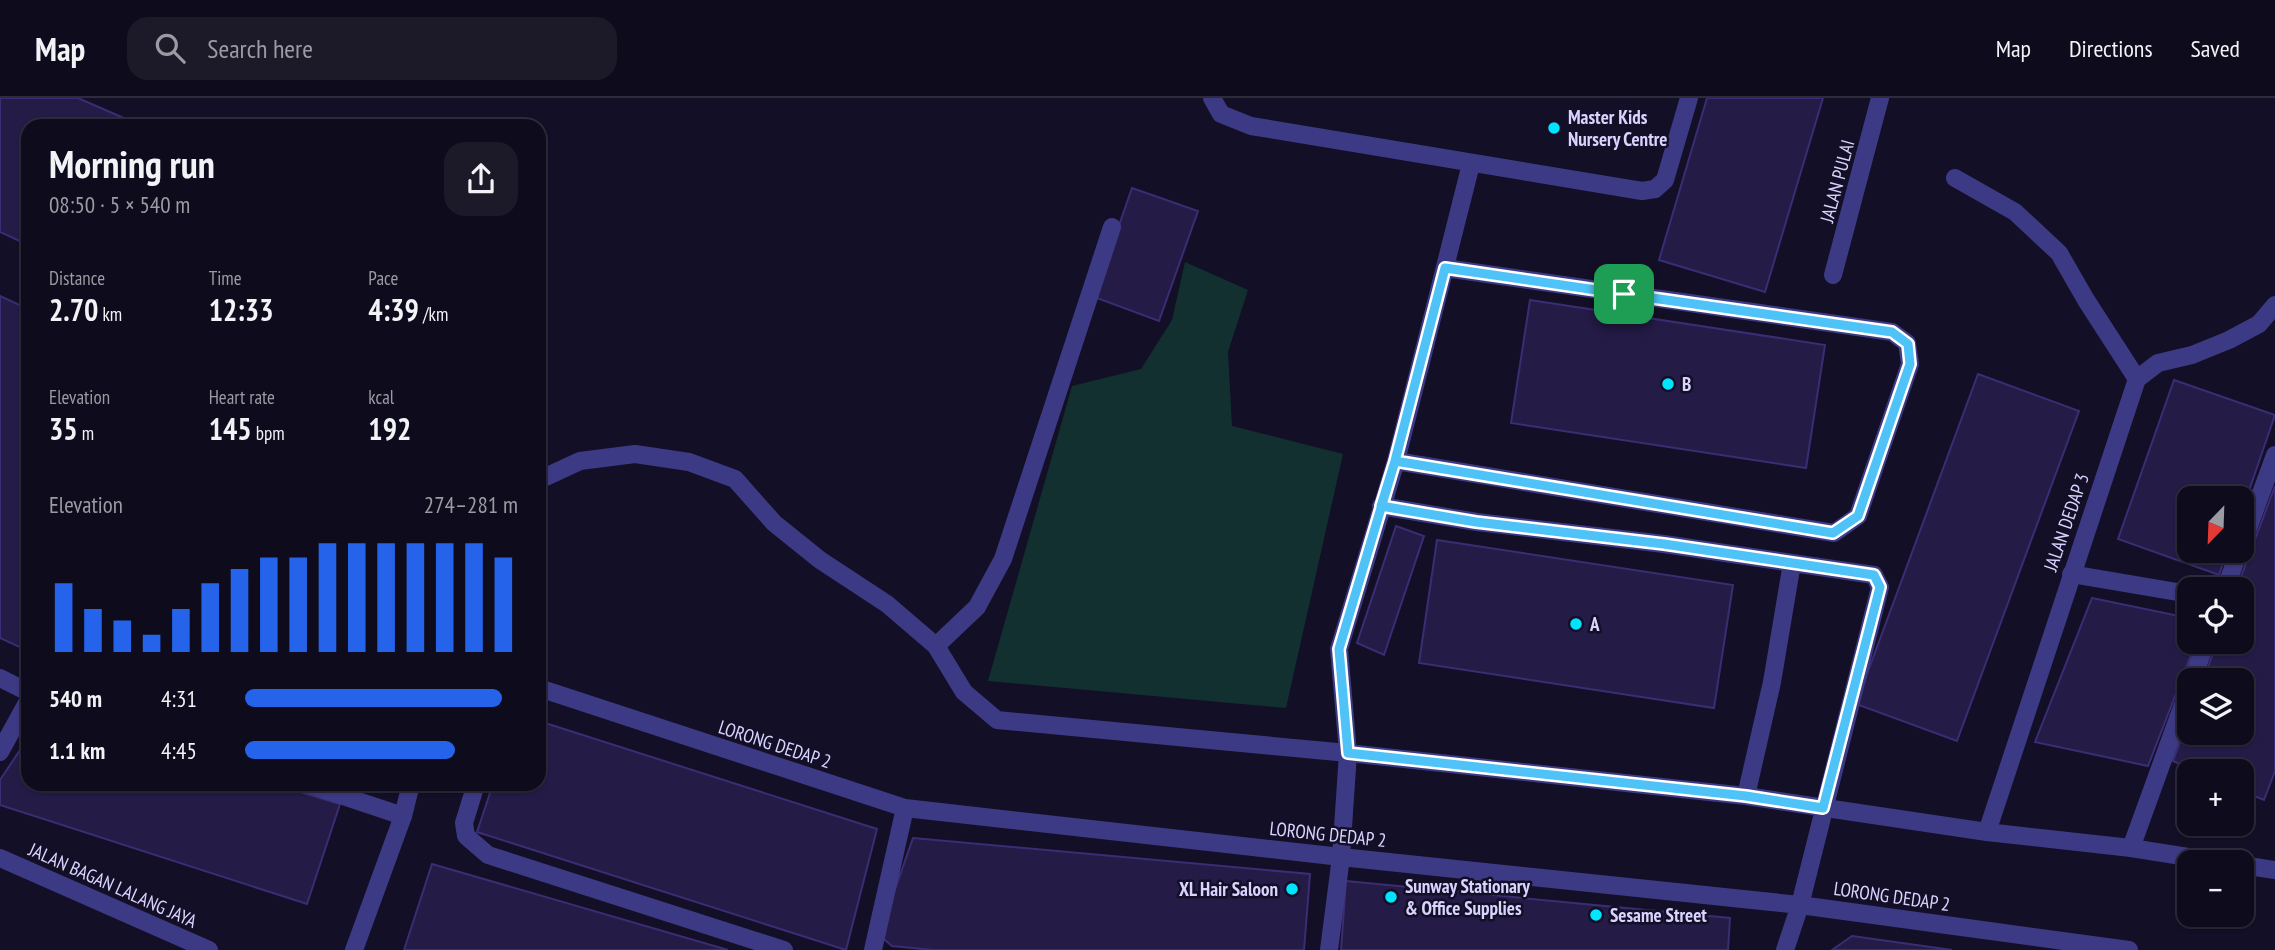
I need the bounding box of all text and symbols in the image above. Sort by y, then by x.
search box [127,17,617,80]
text: Map [35,27,85,70]
icon: search [151,29,189,67]
text: Search here [207,32,313,65]
text: Map [1996,33,2031,64]
text: Directions [2069,33,2153,64]
text: Saved [2191,33,2240,64]
place label: Master Kids Nursery Centre [1568,105,1667,151]
marker: Master Kids Nursery Centre [1546,120,1562,136]
street label: JALAN PULAI [1814,137,1860,226]
text: Morning run [49,139,215,188]
button: share [444,142,518,216]
text: 08:50 · 5 × 540 m [49,190,190,219]
pin [1594,264,1654,324]
text: Distance [49,266,105,290]
text: Time [209,266,242,290]
text: Pace [368,266,398,290]
icon: arrive [1605,275,1643,313]
text: 2.70 [49,290,98,329]
text: 12:33 [209,290,274,329]
text: 4:39 [368,290,419,329]
text: km [98,302,122,326]
text: /km [419,302,448,326]
place label: B [1682,372,1691,396]
marker: B [1660,376,1676,392]
text: Elevation [49,385,110,409]
text: Heart rate [209,385,275,409]
text: kcal [368,385,394,409]
text: 35 [49,409,78,448]
text: 145 [209,409,252,448]
text: 192 [368,409,411,448]
text: m [78,421,94,445]
text: bpm [252,421,285,445]
street label: JALAN DEDAP 3 [2038,470,2094,575]
north arrow [2177,486,2254,564]
map controls [2177,486,2254,927]
text: Elevation [49,490,123,519]
text: 274–281 m [424,490,518,519]
button: locate [2177,577,2254,654]
place label: A [1589,612,1600,636]
marker: A [1568,616,1584,632]
button: layers [2177,668,2254,745]
text: 540 m [49,684,102,713]
text: 4:31 [161,684,197,713]
street label: LORONG DEDAP 2 [716,714,834,774]
text: 1.1 km [49,736,105,765]
text: 4:45 [161,736,197,765]
button: + [2177,759,2254,836]
street label: LORONG DEDAP 2 [1269,816,1387,852]
street label: JALAN BAGAN LALANG JAYA [24,837,201,933]
button: − [2177,850,2254,927]
place label: Sunway Stationary & Office Supplies [1405,874,1530,920]
street label: LORONG DEDAP 2 [1832,876,1952,916]
place label: XL Hair Saloon [1179,877,1278,901]
marker: XL Hair Saloon [1284,881,1300,897]
marker: Sunway Stationary & Office Supplies [1383,889,1399,905]
place label: Sesame Street [1610,903,1707,927]
marker: Sesame Street [1588,907,1604,923]

